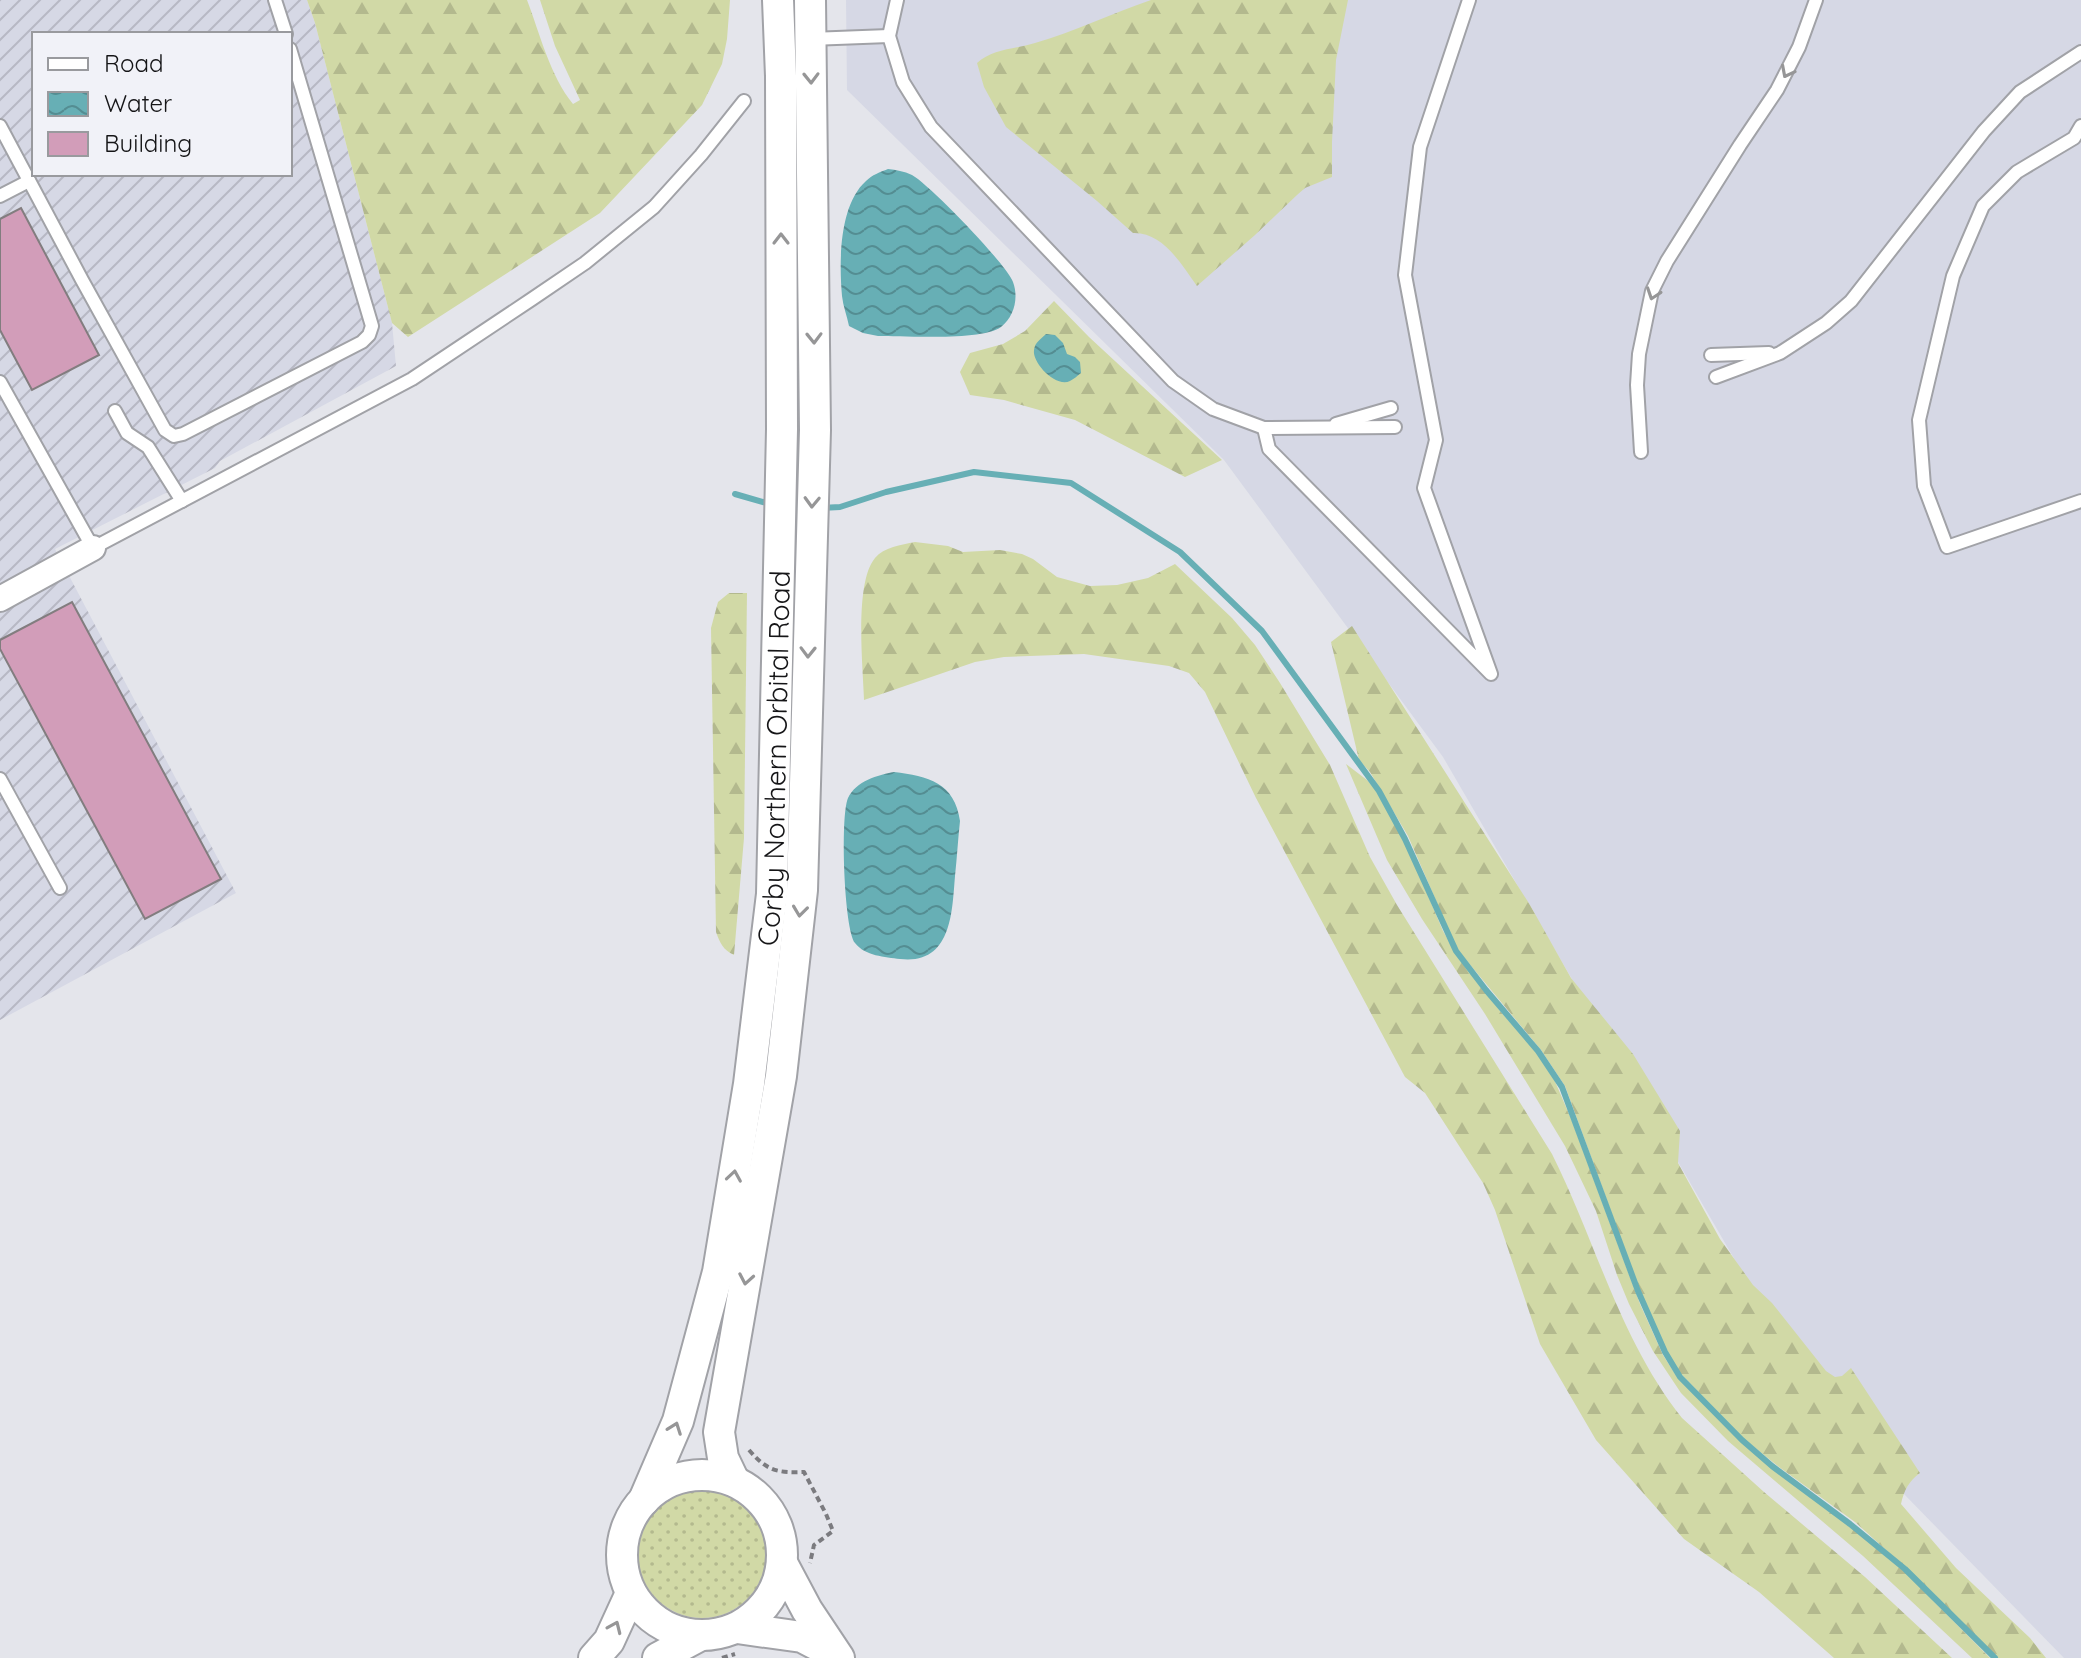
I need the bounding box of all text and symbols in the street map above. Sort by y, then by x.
legend [32,32,292,176]
text: Road [104,48,164,78]
one-way arrow [1781,64,1796,78]
one-way arrow [802,72,820,85]
text: Water [104,88,172,118]
text: Building [104,128,192,158]
one-way arrow [772,232,790,245]
one-way arrow [1646,286,1662,300]
one-way arrow [805,332,823,345]
one-way arrow [804,496,821,509]
street label: Corby Northern Orbital Road [748,570,796,948]
one-way arrow [799,646,817,659]
one-way arrow [791,905,808,918]
one-way arrow [725,1169,742,1183]
one-way arrow [739,1273,756,1286]
one-way arrow [665,1422,682,1436]
one-way arrow [606,1621,622,1636]

